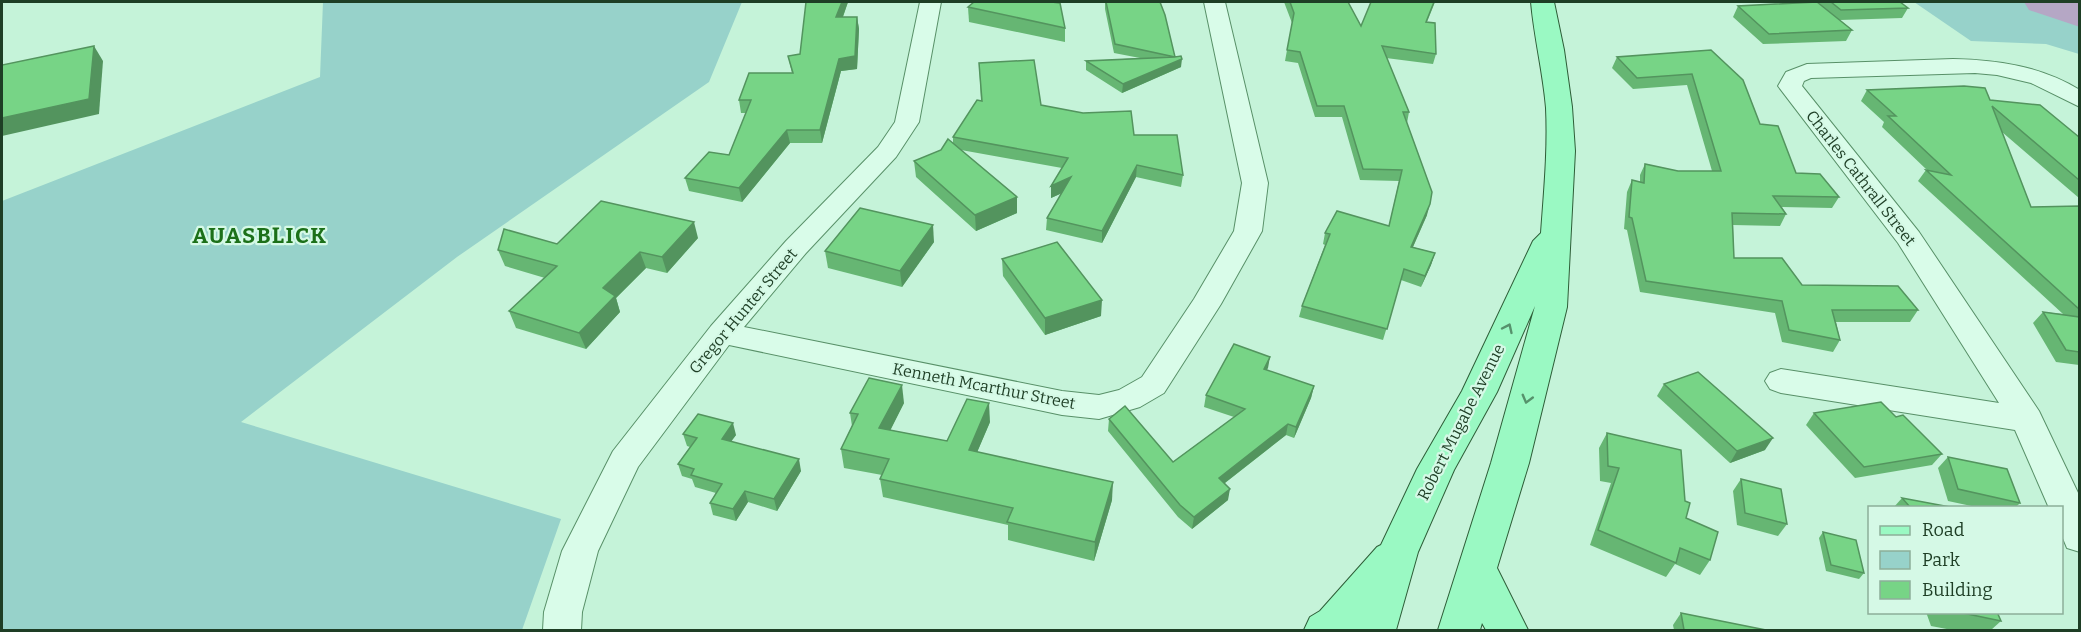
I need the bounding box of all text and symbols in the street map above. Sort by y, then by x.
street label: Charles Cathrall Street [1802,106,1920,250]
district label: AUASBLICK [192,222,328,249]
street label: Gregor Hunter Street [685,244,801,378]
one-way arrow [1501,324,1513,335]
street label: Robert Mugabe Avenue [1413,341,1509,503]
street label: Kenneth Mcarthur Street [891,359,1077,413]
one-way arrow [1522,393,1534,404]
legend [1868,506,2063,614]
text: Road [1922,519,1965,541]
text: Park [1922,549,1961,571]
text: Building [1922,579,1993,601]

